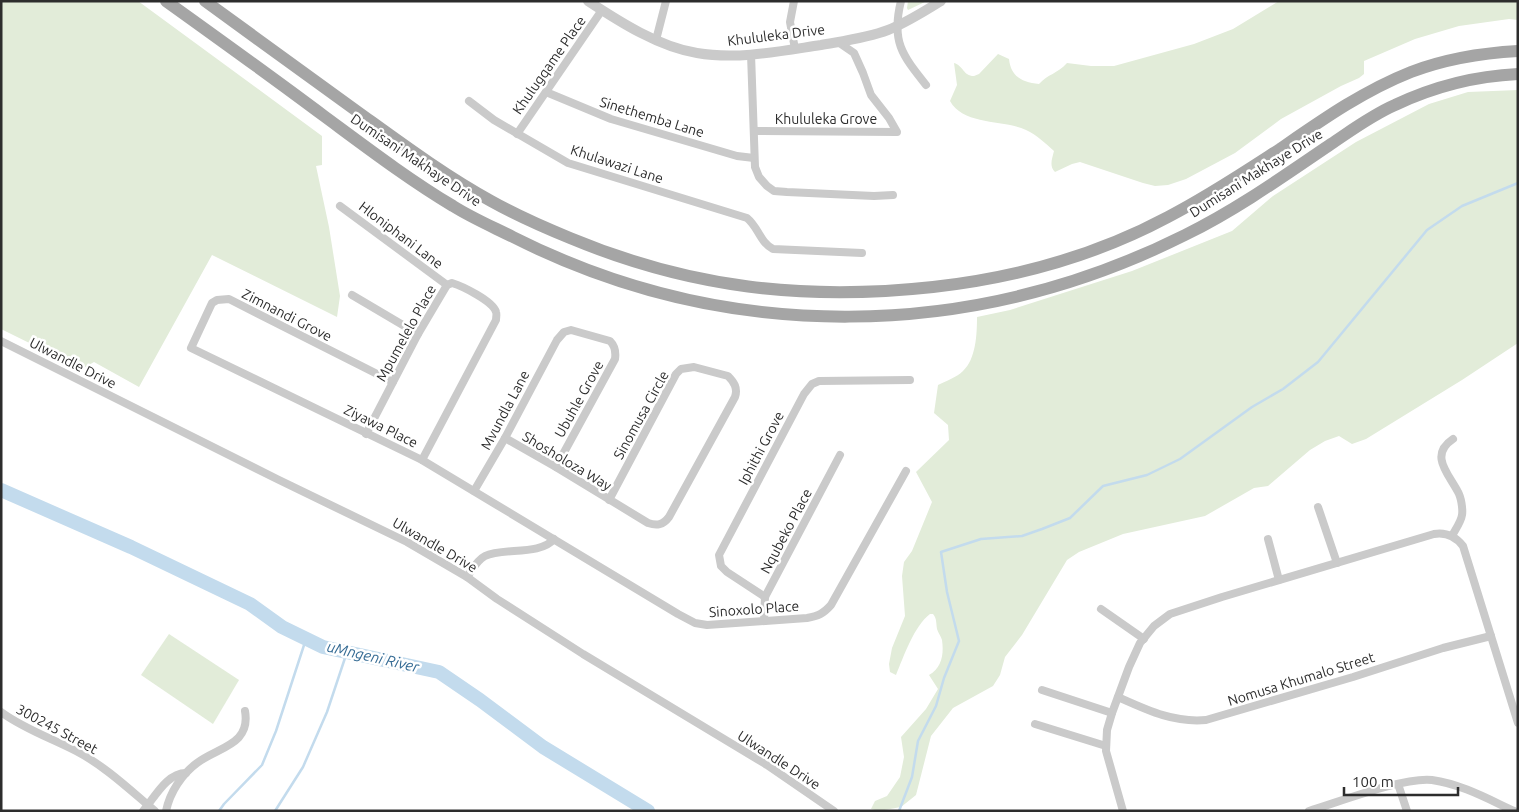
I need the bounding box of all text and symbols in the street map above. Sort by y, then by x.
street label: Khulugqame Place [509,13,589,117]
street label: Khululeka Drive [726,21,826,49]
street label: Sinethemba Lane [598,93,706,141]
street label: Dumisani Makhaye Drive [348,110,484,210]
street label: Khululeka Grove [775,111,877,127]
street label: Dumisani Makhaye Drive [1187,126,1325,220]
street label: Khulawazi Lane [569,141,665,187]
street label: Hloniphani Lane [356,198,446,272]
street label: Mpumelelo Place [373,282,439,384]
street label: Zimnandi Grove [239,285,335,345]
street label: Ulwandle Drive [27,334,119,392]
street label: Ubuhle Grove [551,358,607,440]
street label: Mvundla Lane [477,368,533,452]
street label: Sinomusa Circle [610,368,672,462]
street label: Ziyawa Place [342,401,420,451]
street label: Iphithi Grove [735,409,787,487]
street label: Shosholoza Way [520,428,615,494]
street label: Nqubeko Place [757,486,815,576]
street label: Ulwandle Drive [390,514,480,576]
street label: Sinoxolo Place [708,598,800,620]
water label: uMngeni River [326,638,422,676]
street label: Nomusa Khumalo Street [1226,649,1377,709]
street label: 300245 Street [14,701,101,757]
street label: Ulwandle Drive [735,727,823,793]
scale bar [1344,764,1458,796]
text: 100 m [1352,773,1394,790]

